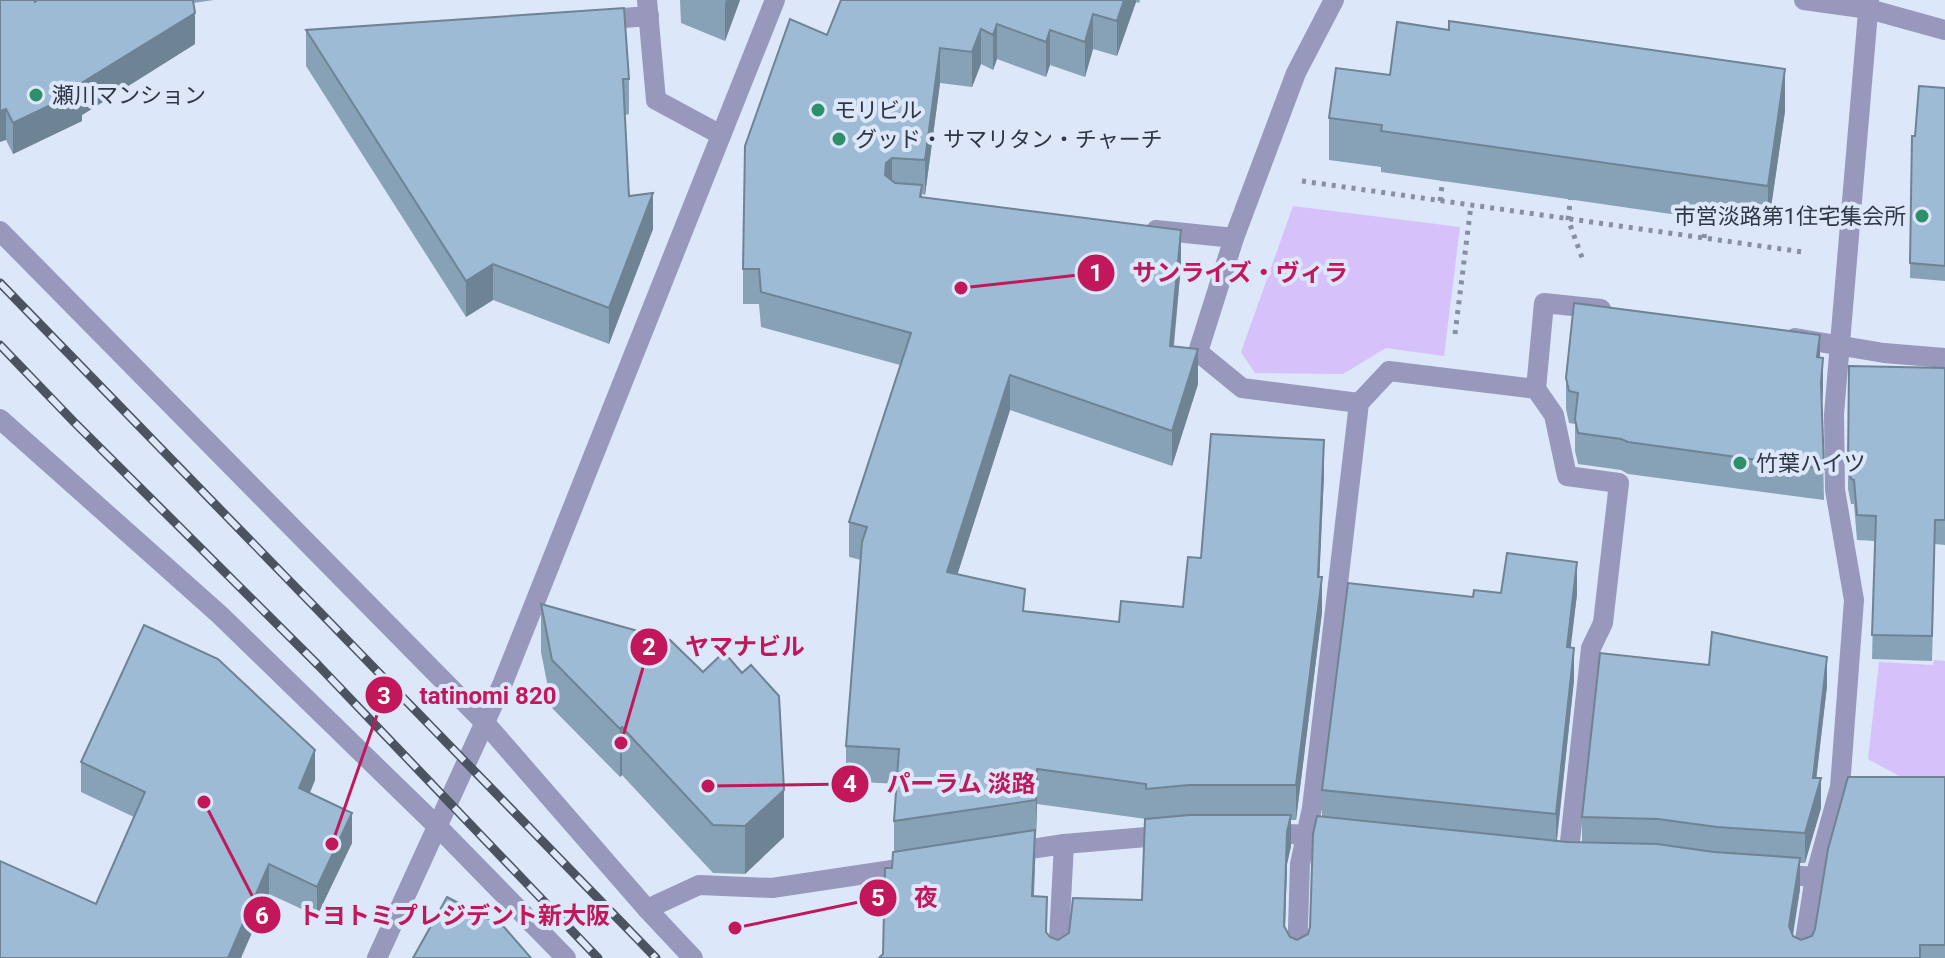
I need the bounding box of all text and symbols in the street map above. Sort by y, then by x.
place label: 瀬川マンション [52,83,206,108]
marker: 瀬川マンション [27,86,45,104]
place label: モリビル [834,98,922,123]
marker: モリビル [809,101,827,119]
place label: グッド・サマリタン・チャーチ [855,127,1163,152]
marker: グッド・サマリタン・チャーチ [830,130,848,148]
place label: 市営淡路第1住宅集会所 [1674,204,1906,229]
marker: 市営淡路第1住宅集会所 [1913,207,1931,225]
callout: サンライズ・ヴィラ [1076,249,1364,297]
text: 1 [1089,259,1103,287]
text: サンライズ・ヴィラ [1132,259,1348,287]
place label: 竹葉ハイツ [1756,451,1866,476]
marker: 竹葉ハイツ [1731,454,1749,472]
callout: ヤマナビル [629,623,821,671]
text: 2 [642,633,656,661]
text: ヤマナビル [685,633,805,661]
callout: tatinomi 820 [364,671,573,719]
text: 3 [377,682,391,710]
text: tatinomi 820 [420,682,556,710]
callout: パーラム 淡路 [830,760,1052,808]
text: 4 [843,770,857,798]
text: パーラム 淡路 [886,770,1036,798]
callout: 夜 [858,874,954,922]
text: 5 [871,884,885,912]
text: 夜 [914,884,938,912]
callout: トヨトミプレジデント新大阪 [242,891,626,939]
text: 6 [255,902,269,930]
text: トヨトミプレジデント新大阪 [298,902,610,930]

